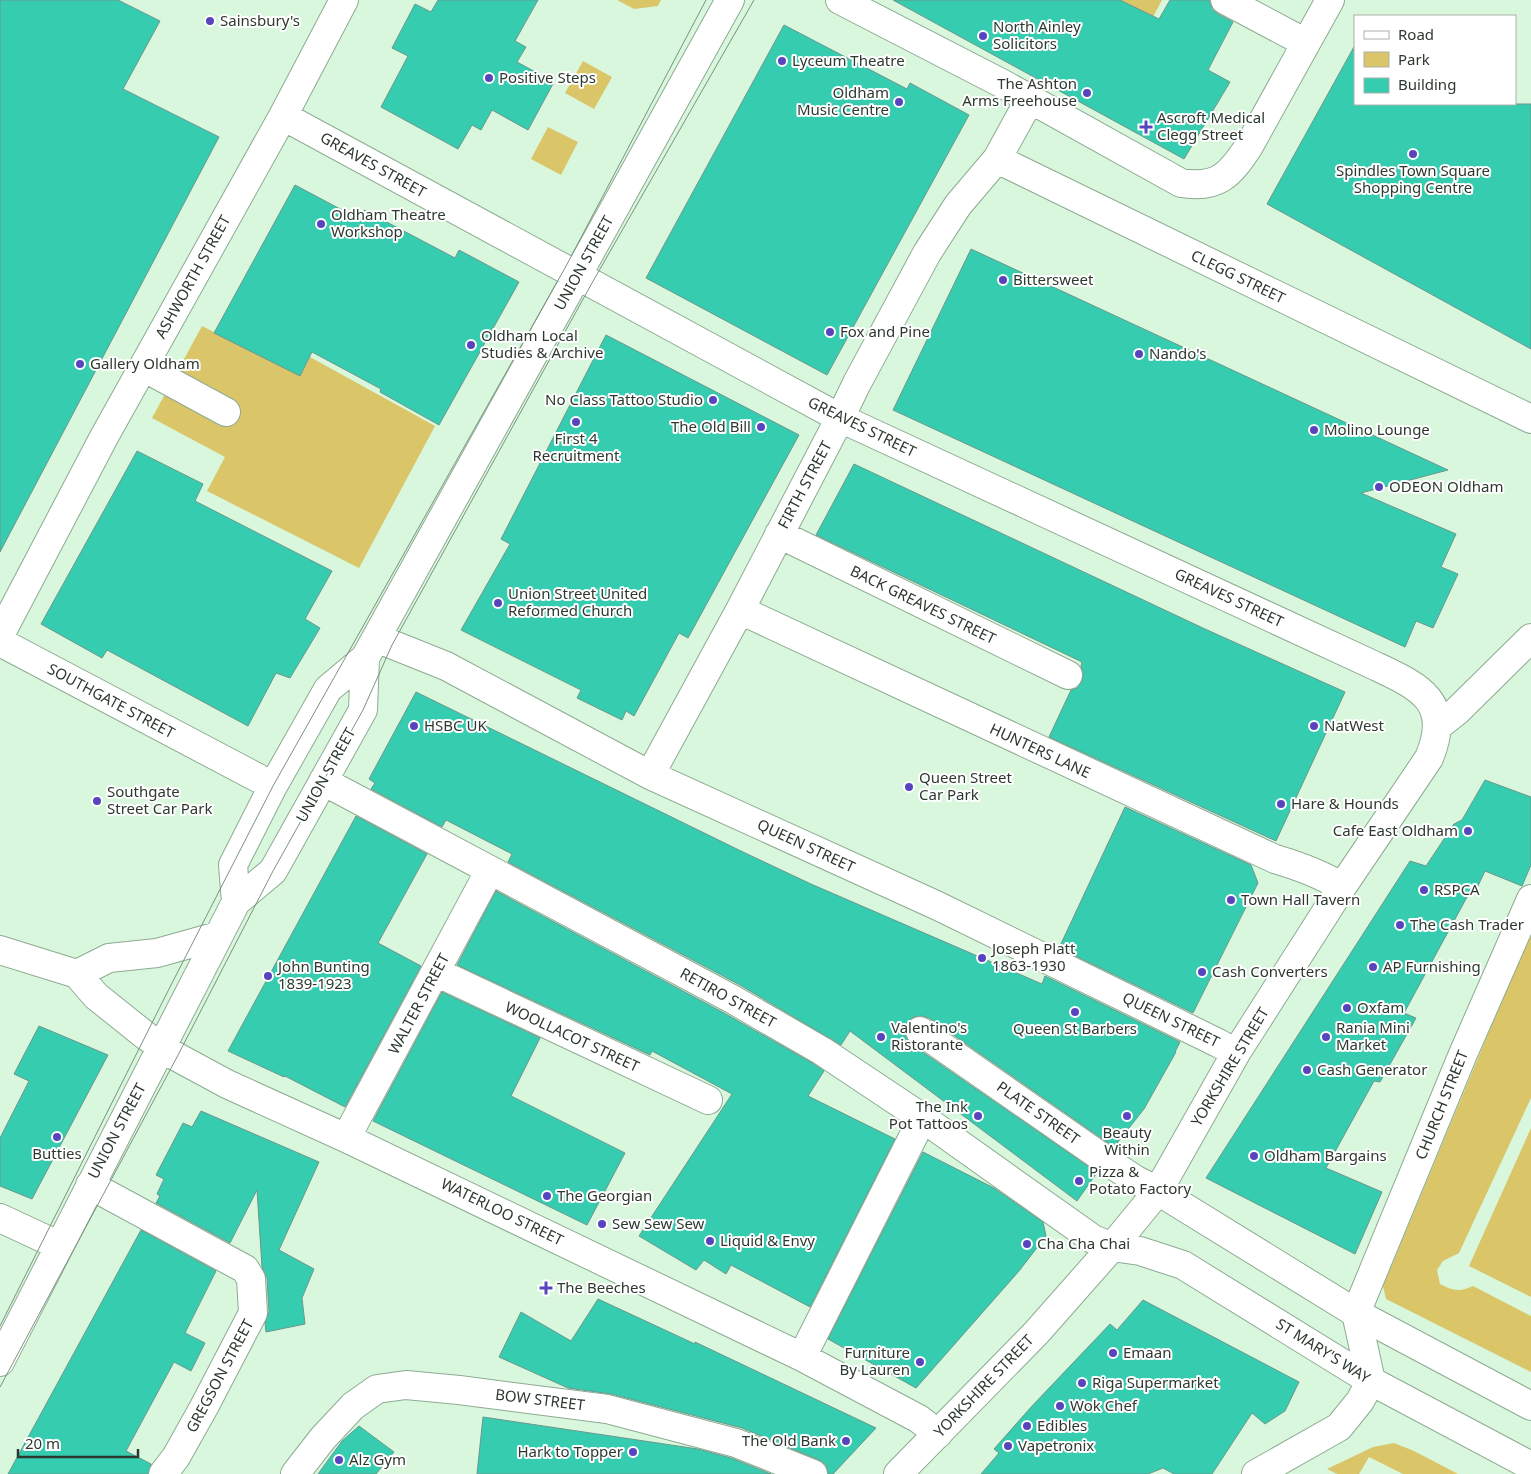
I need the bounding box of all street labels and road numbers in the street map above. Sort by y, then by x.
street label: GREAVES STREET [317,127,430,202]
street label: ASHWORTH STREET [150,211,235,342]
street label: UNION STREET [549,211,618,313]
street label: CLEGG STREET [1188,245,1289,308]
street label: GREAVES STREET [805,391,920,461]
street label: FIRTH STREET [773,437,836,532]
street label: BACK GREAVES STREET [847,560,1000,648]
street label: GREAVES STREET [1172,563,1288,631]
street label: SOUTHGATE STREET [44,658,179,742]
street label: HUNTERS LANE [987,718,1094,782]
street label: UNION STREET [291,723,360,825]
street label: QUEEN STREET [754,814,859,877]
street label: WALTER STREET [383,949,453,1057]
street label: RETIRO STREET [677,962,781,1032]
street label: QUEEN STREET [1120,987,1224,1052]
street label: WOOLLACOT STREET [502,996,643,1076]
street label: YORKSHIRE STREET [1186,1003,1273,1130]
street label: CHURCH STREET [1410,1046,1472,1162]
street label: PLATE STREET [993,1076,1085,1149]
street label: UNION STREET [83,1079,150,1182]
street label: WATERLOO STREET [438,1173,568,1250]
street label: ST MARY'S WAY [1273,1313,1375,1387]
street label: GREGSON STREET [181,1315,258,1436]
street label: YORKSHIRE STREET [929,1329,1038,1441]
street label: BOW STREET [494,1384,587,1415]

